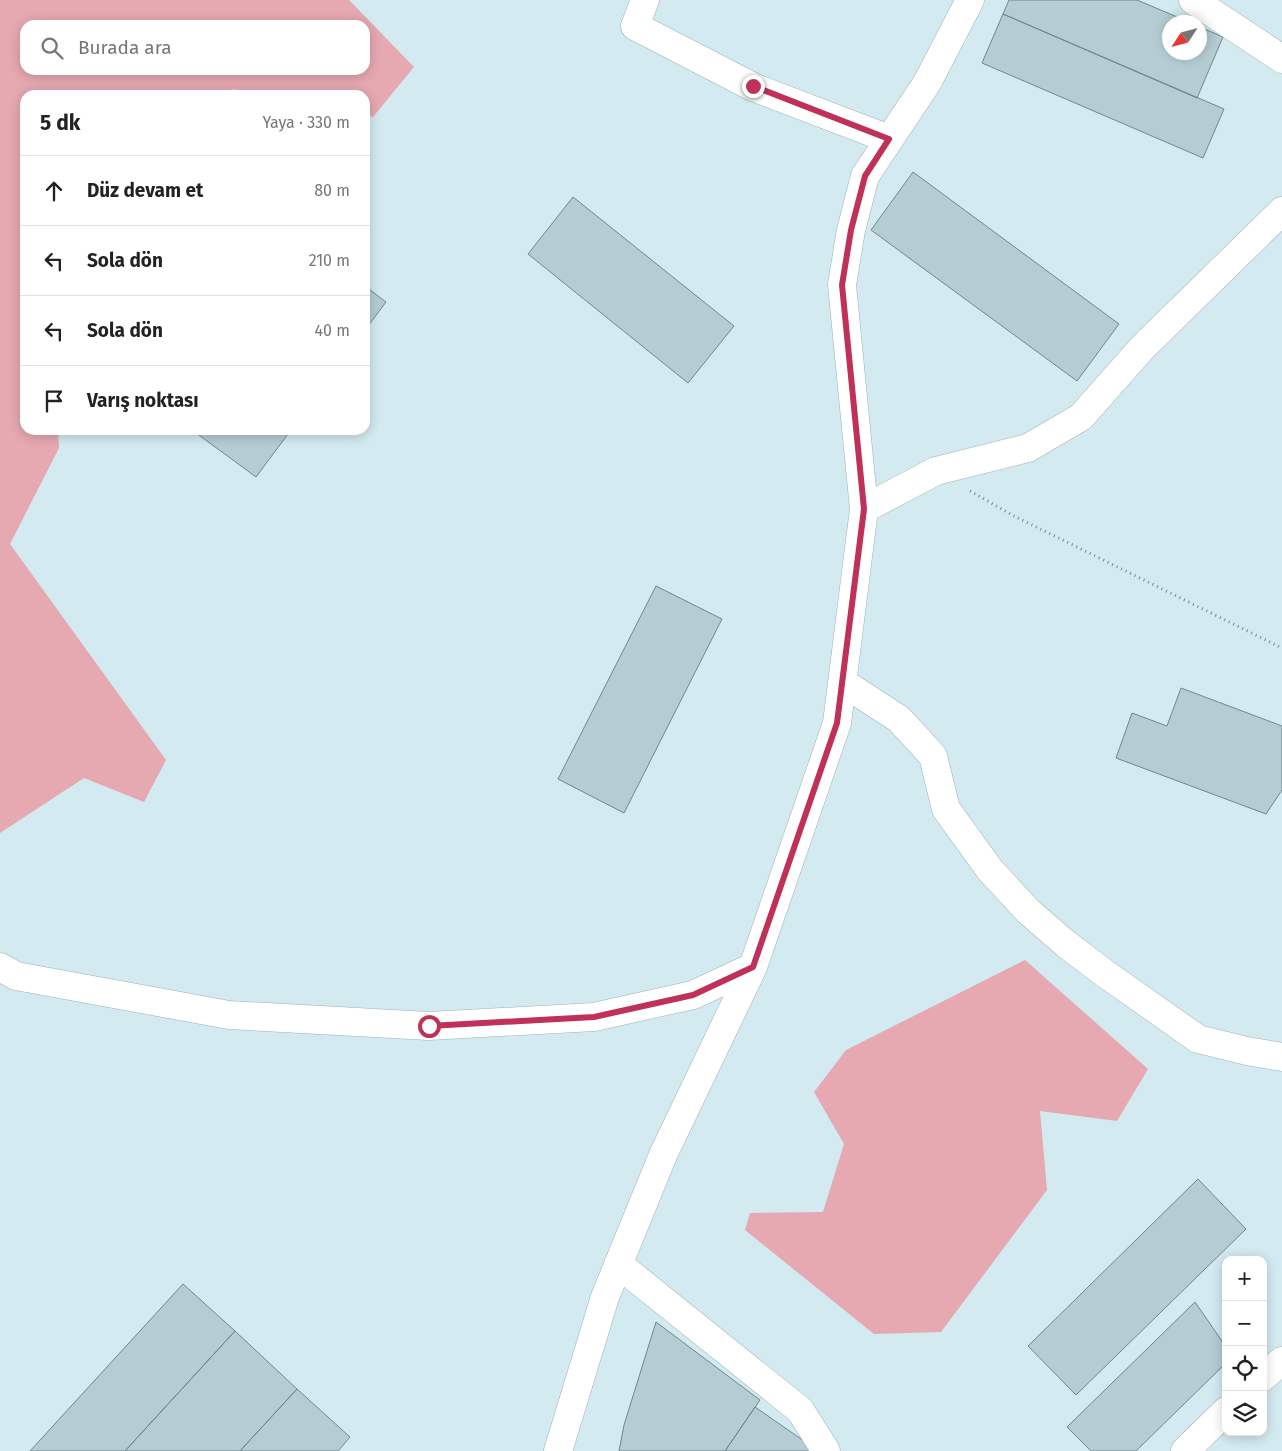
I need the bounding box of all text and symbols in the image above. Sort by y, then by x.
north arrow [1162,15,1207,60]
search box [20,20,370,75]
icon: search [38,34,66,62]
text: Burada ara [78,36,172,59]
route end [742,75,765,98]
text: 5 dk [40,110,80,136]
text: Yaya · 330 m [263,113,350,132]
icon: ahead [40,177,68,205]
text: Düz devam et [87,179,203,202]
text: 80 m [314,181,350,200]
icon: left [40,247,68,275]
text: Sola dön [87,249,163,272]
text: 210 m [309,251,350,270]
icon: left [40,317,68,345]
text: Sola dön [87,319,163,342]
text: 40 m [315,321,350,340]
icon: arrive [40,387,68,415]
text: Varış noktası [87,389,199,412]
route start [418,1015,441,1038]
map controls [1222,1256,1267,1436]
button: + [1222,1256,1267,1301]
button: − [1222,1301,1267,1346]
button: locate [1222,1346,1267,1391]
button: layers [1222,1391,1267,1436]

